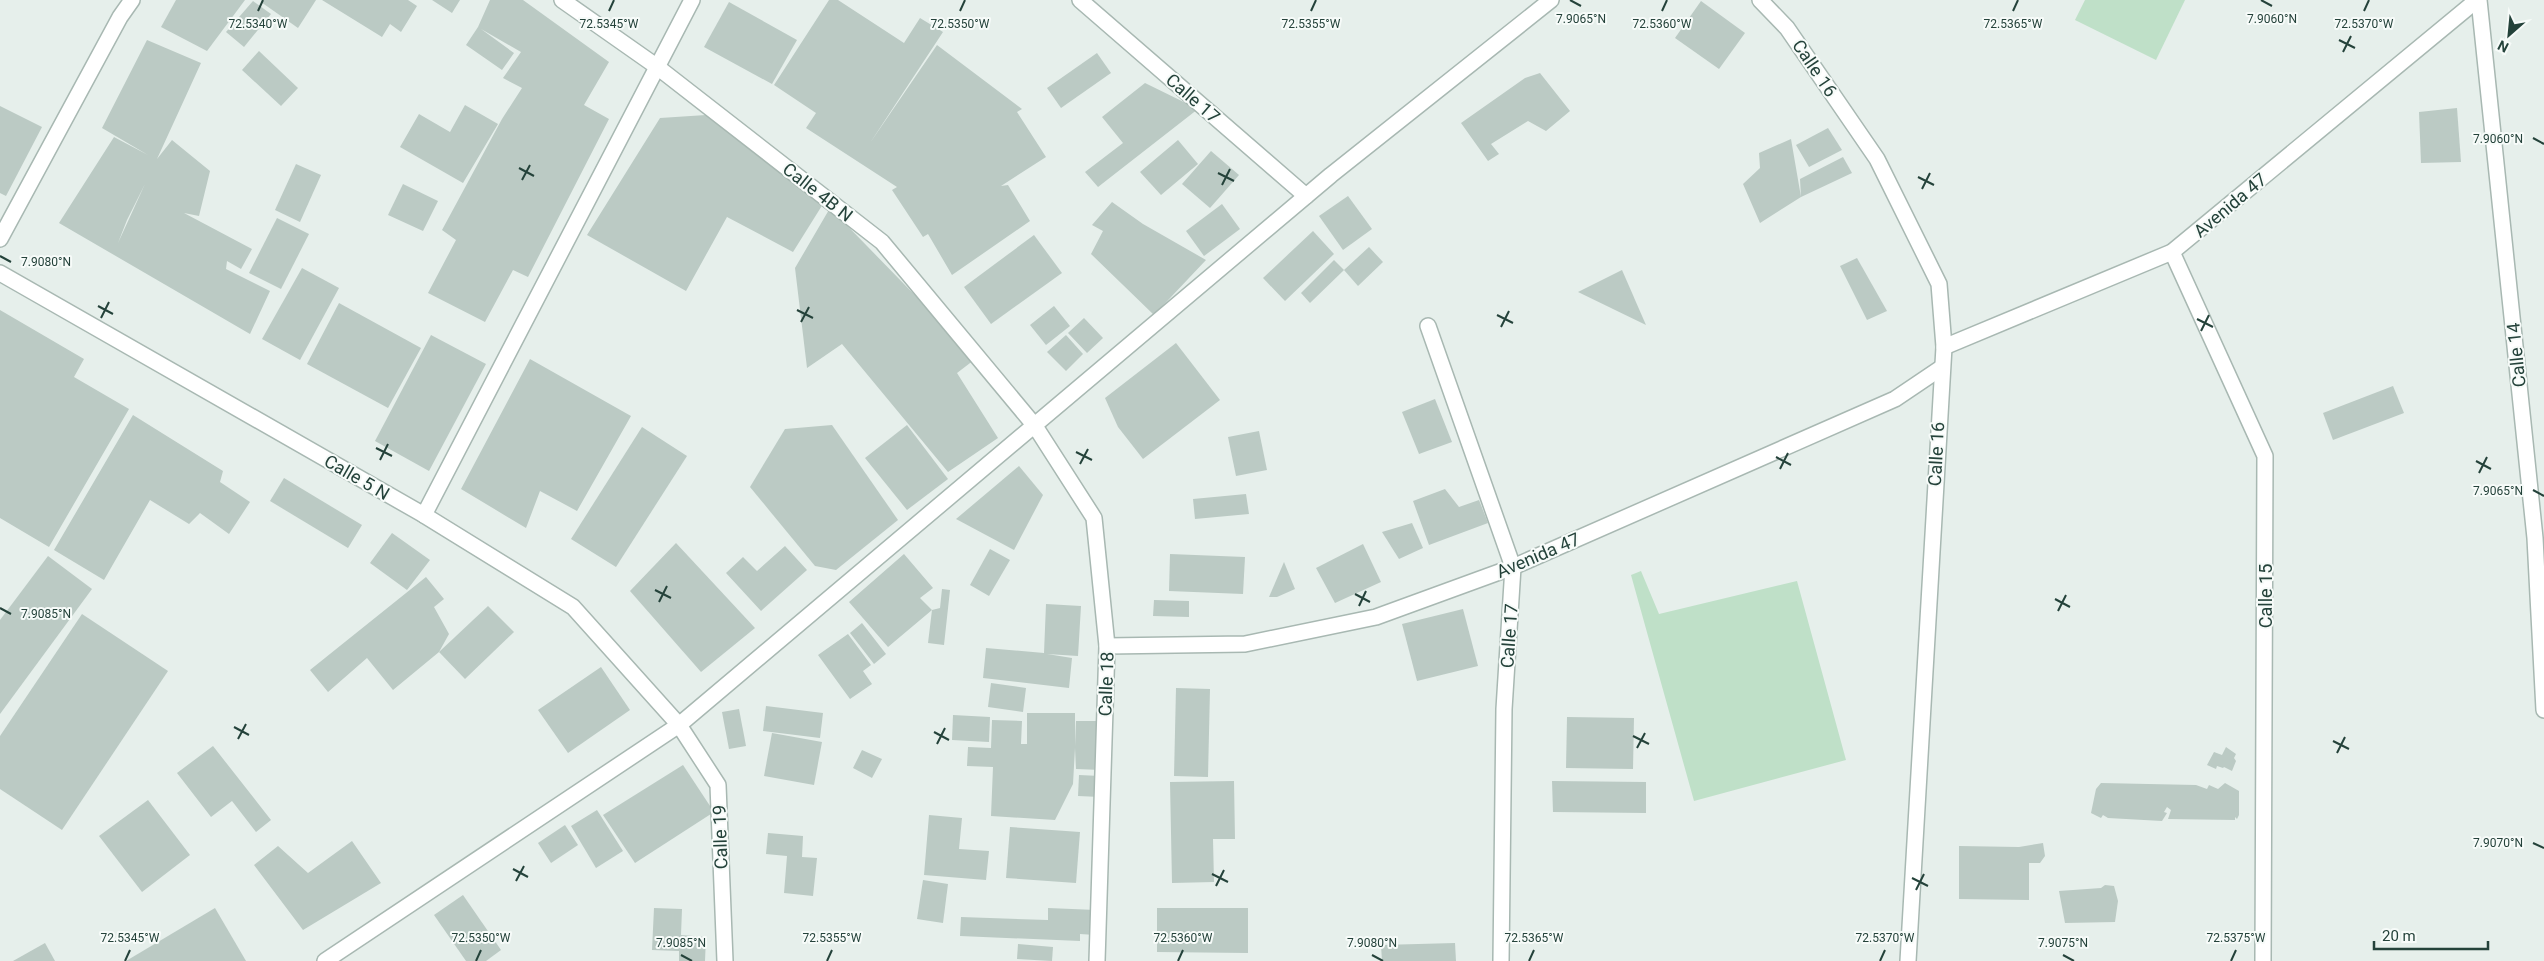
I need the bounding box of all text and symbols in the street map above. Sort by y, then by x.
north arrow [2484,10,2534,60]
text: 7.9065°N [1556,12,1606,26]
text: 7.9060°N [2247,12,2297,26]
text: 72.5340°W [229,17,288,31]
text: 72.5345°W [580,17,639,31]
text: 72.5350°W [931,17,990,31]
text: 72.5355°W [1282,17,1341,31]
text: 72.5360°W [1633,17,1692,31]
text: 72.5365°W [1984,17,2043,31]
text: 72.5370°W [2335,17,2394,31]
street label: Calle 16 [1788,35,1842,101]
text: N [2495,37,2511,56]
street label: Calle 17 [1162,69,1224,127]
text: 7.9060°N [2473,132,2523,146]
street label: Calle 4B N [779,158,857,226]
street label: Avenida 47 [2189,169,2271,241]
text: 7.9080°N [21,255,71,269]
street label: Calle 14 [2502,322,2530,388]
street label: Calle 16 [1924,421,1948,487]
street label: Calle 5 N [321,450,393,504]
text: 7.9065°N [2473,484,2523,498]
street label: Avenida 47 [1493,528,1583,582]
street label: Calle 15 [2255,564,2276,628]
street label: Calle 17 [1496,603,1522,669]
text: 7.9085°N [21,607,71,621]
street label: Calle 18 [1094,651,1118,717]
street label: Calle 19 [708,804,732,870]
text: 7.9070°N [2473,836,2523,850]
scale bar [2374,918,2488,950]
text: 20 m [2382,927,2416,945]
text: 72.5345°W [101,931,160,945]
text: 72.5350°W [452,931,511,945]
text: 72.5355°W [803,931,862,945]
text: 72.5360°W [1154,931,1213,945]
text: 72.5365°W [1505,931,1564,945]
text: 72.5370°W [1856,931,1915,945]
text: 72.5375°W [2207,931,2266,945]
text: 7.9085°N [656,936,706,950]
text: 7.9080°N [1347,936,1397,950]
text: 7.9075°N [2038,936,2088,950]

